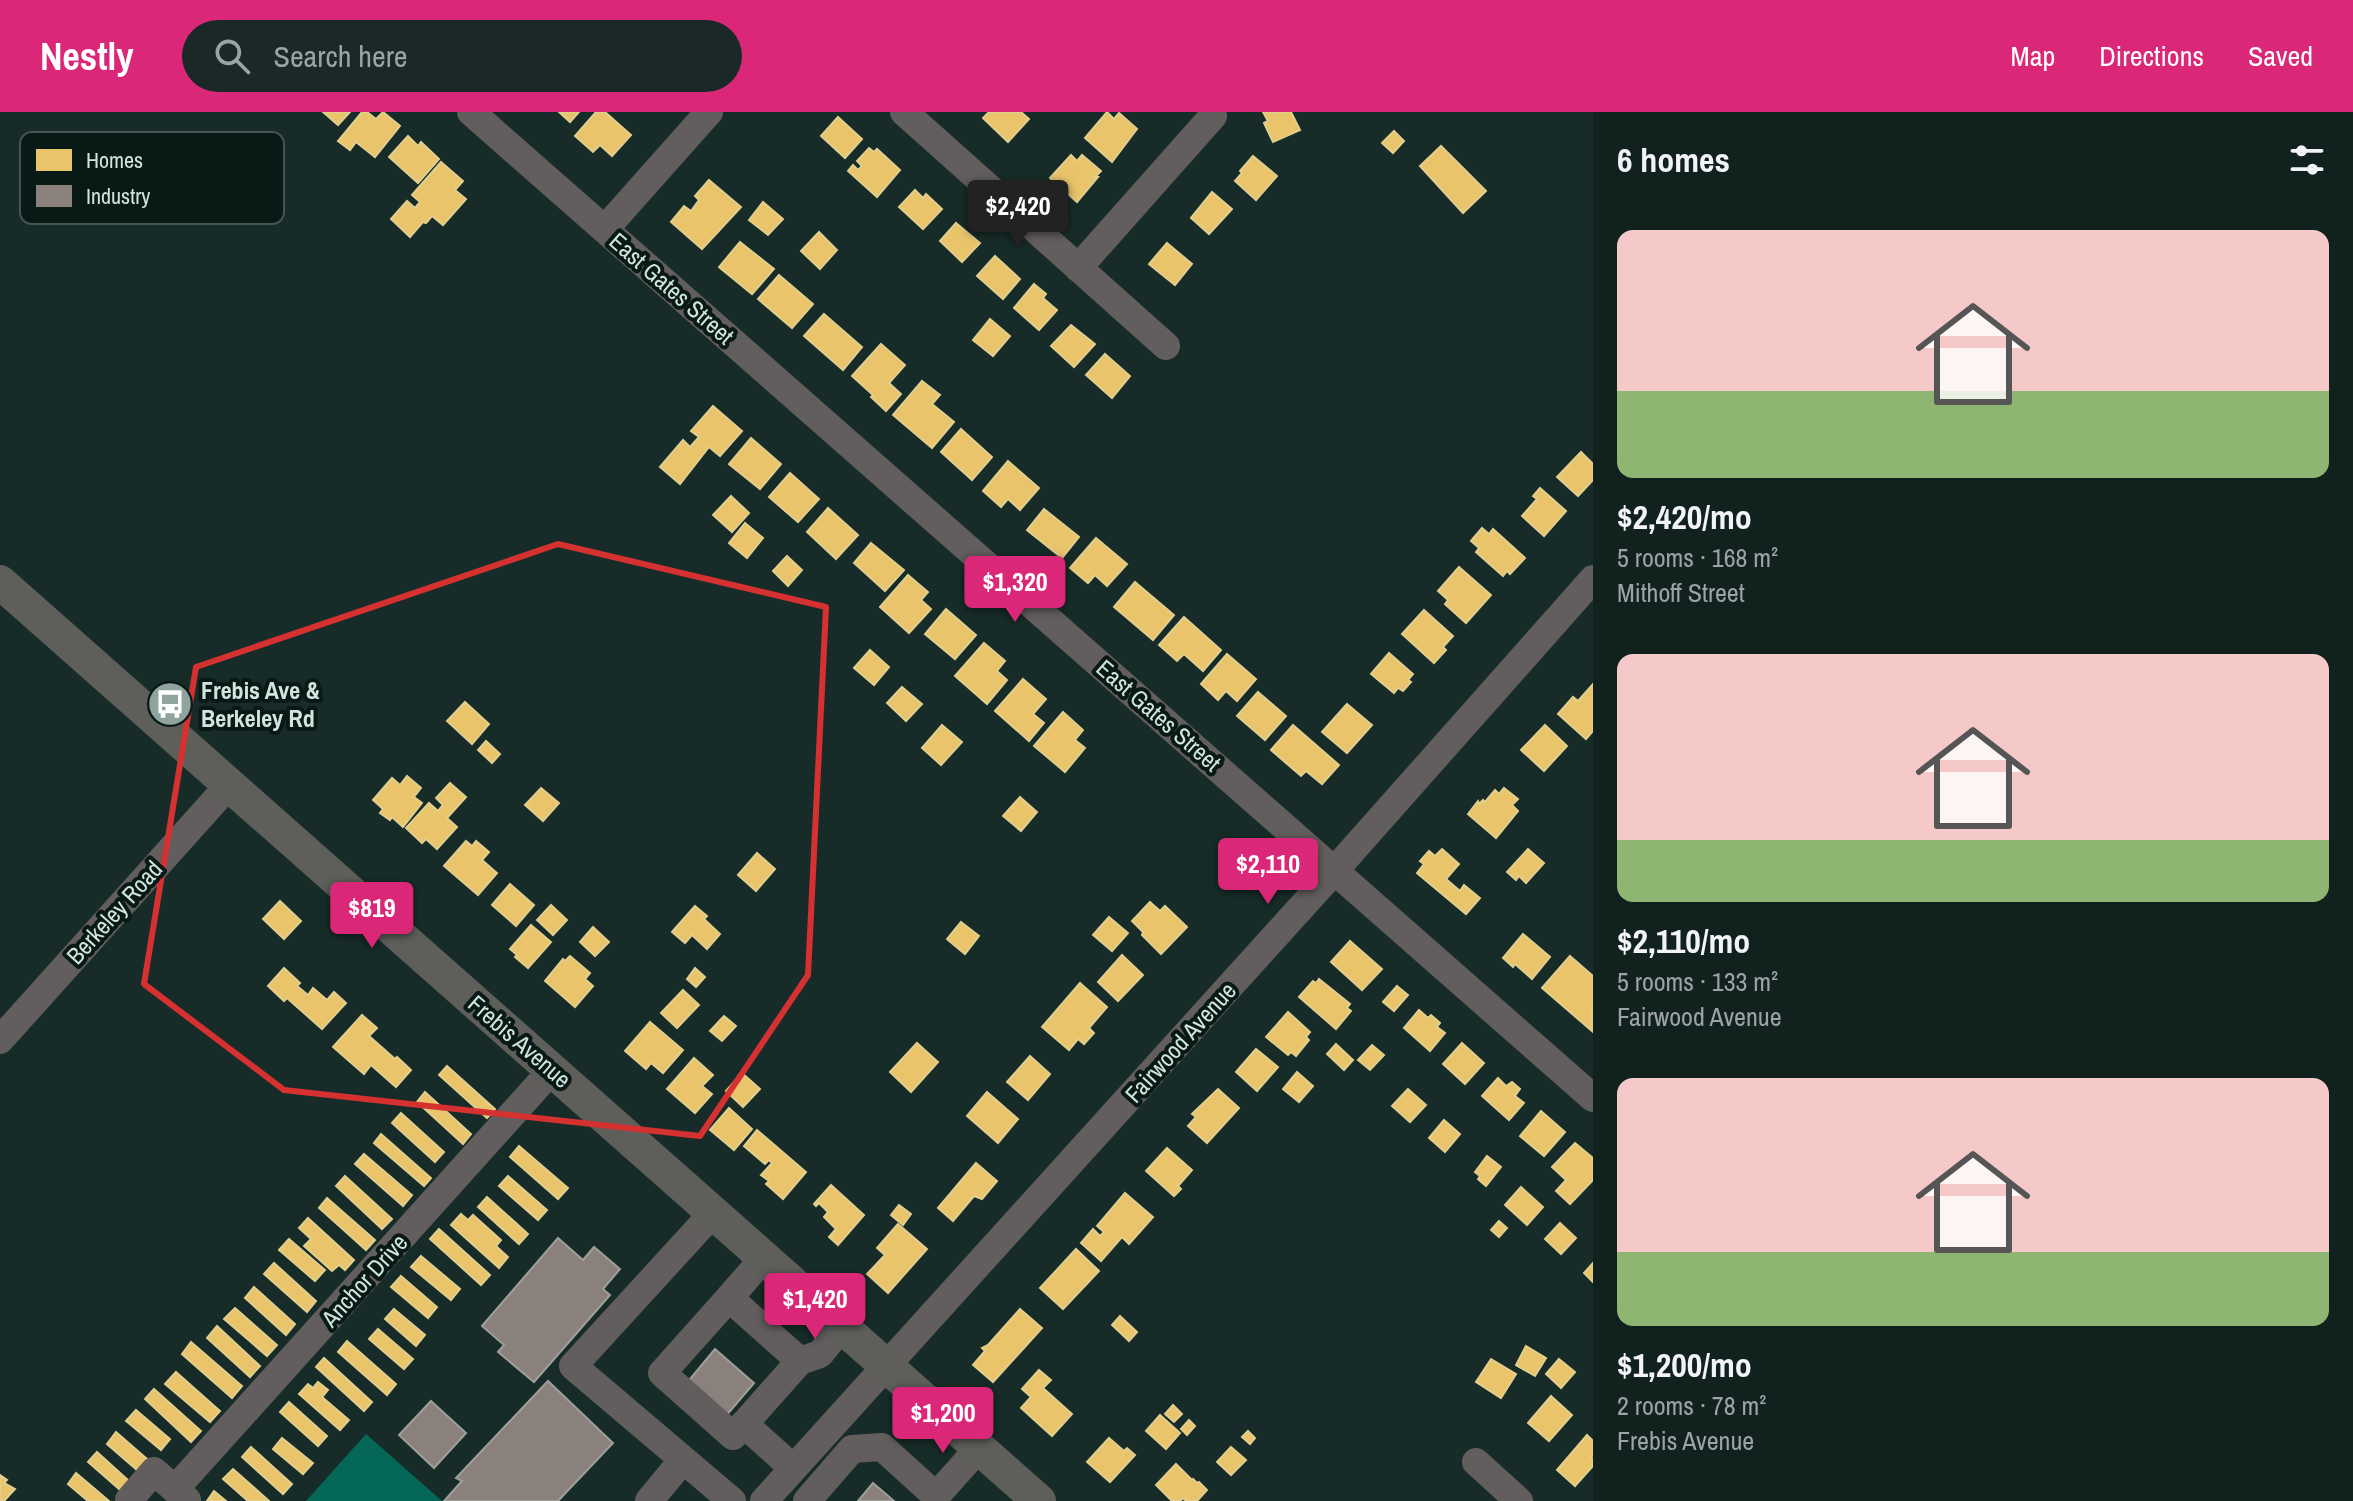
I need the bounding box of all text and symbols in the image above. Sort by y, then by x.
search box [182,20,742,92]
text: Nestly [40,31,134,82]
icon: search [210,34,254,78]
text: Search here [274,36,408,76]
text: Map [2011,37,2055,75]
text: Directions [2099,37,2204,75]
text: Saved [2248,37,2313,75]
legend [20,132,284,224]
text: 6 homes [1617,137,1730,183]
icon: filters [2285,138,2329,182]
text: Homes [86,145,143,175]
pin: $2,420 [953,180,1083,248]
text: Industry [86,181,150,211]
text: $2,420 [985,188,1051,223]
street label: East Gates Street [603,225,742,351]
icon: home [1901,282,2045,426]
text: $2,420/mo [1617,494,1752,540]
text: 5 rooms · 168 m² [1617,540,1778,575]
pin: $1,320 [950,556,1080,624]
text: $1,320 [982,564,1048,599]
text: Mithoff Street [1617,575,1745,610]
street label: East Gates Street [1090,652,1229,778]
place label: Frebis Ave & Berkeley Rd [201,674,320,734]
bus stop icon: Frebis Ave & Berkeley Rd [146,680,194,728]
icon: home [1901,706,2045,850]
pin: $2,110 [1203,838,1333,906]
text: $2,110 [1236,846,1300,881]
street label: Berkeley Road [59,853,169,971]
pin: $819 [325,882,419,950]
text: $819 [348,890,396,925]
text: $2,110/mo [1617,918,1750,964]
text: 5 rooms · 133 m² [1617,964,1778,999]
street label: Fairwood Avenue [1117,975,1243,1109]
street label: Frebis Avenue [462,987,578,1095]
text: Fairwood Avenue [1617,999,1782,1034]
icon: home [1901,1130,2045,1274]
street label: Anchor Drive [313,1227,414,1334]
pin: $1,420 [750,1273,880,1341]
text: $1,420 [782,1281,848,1316]
text: $1,200/mo [1617,1342,1752,1388]
pin: $1,200 [878,1387,1008,1455]
text: 2 rooms · 78 m² [1617,1388,1766,1423]
text: $1,200 [910,1395,976,1430]
text: Frebis Avenue [1617,1423,1754,1458]

